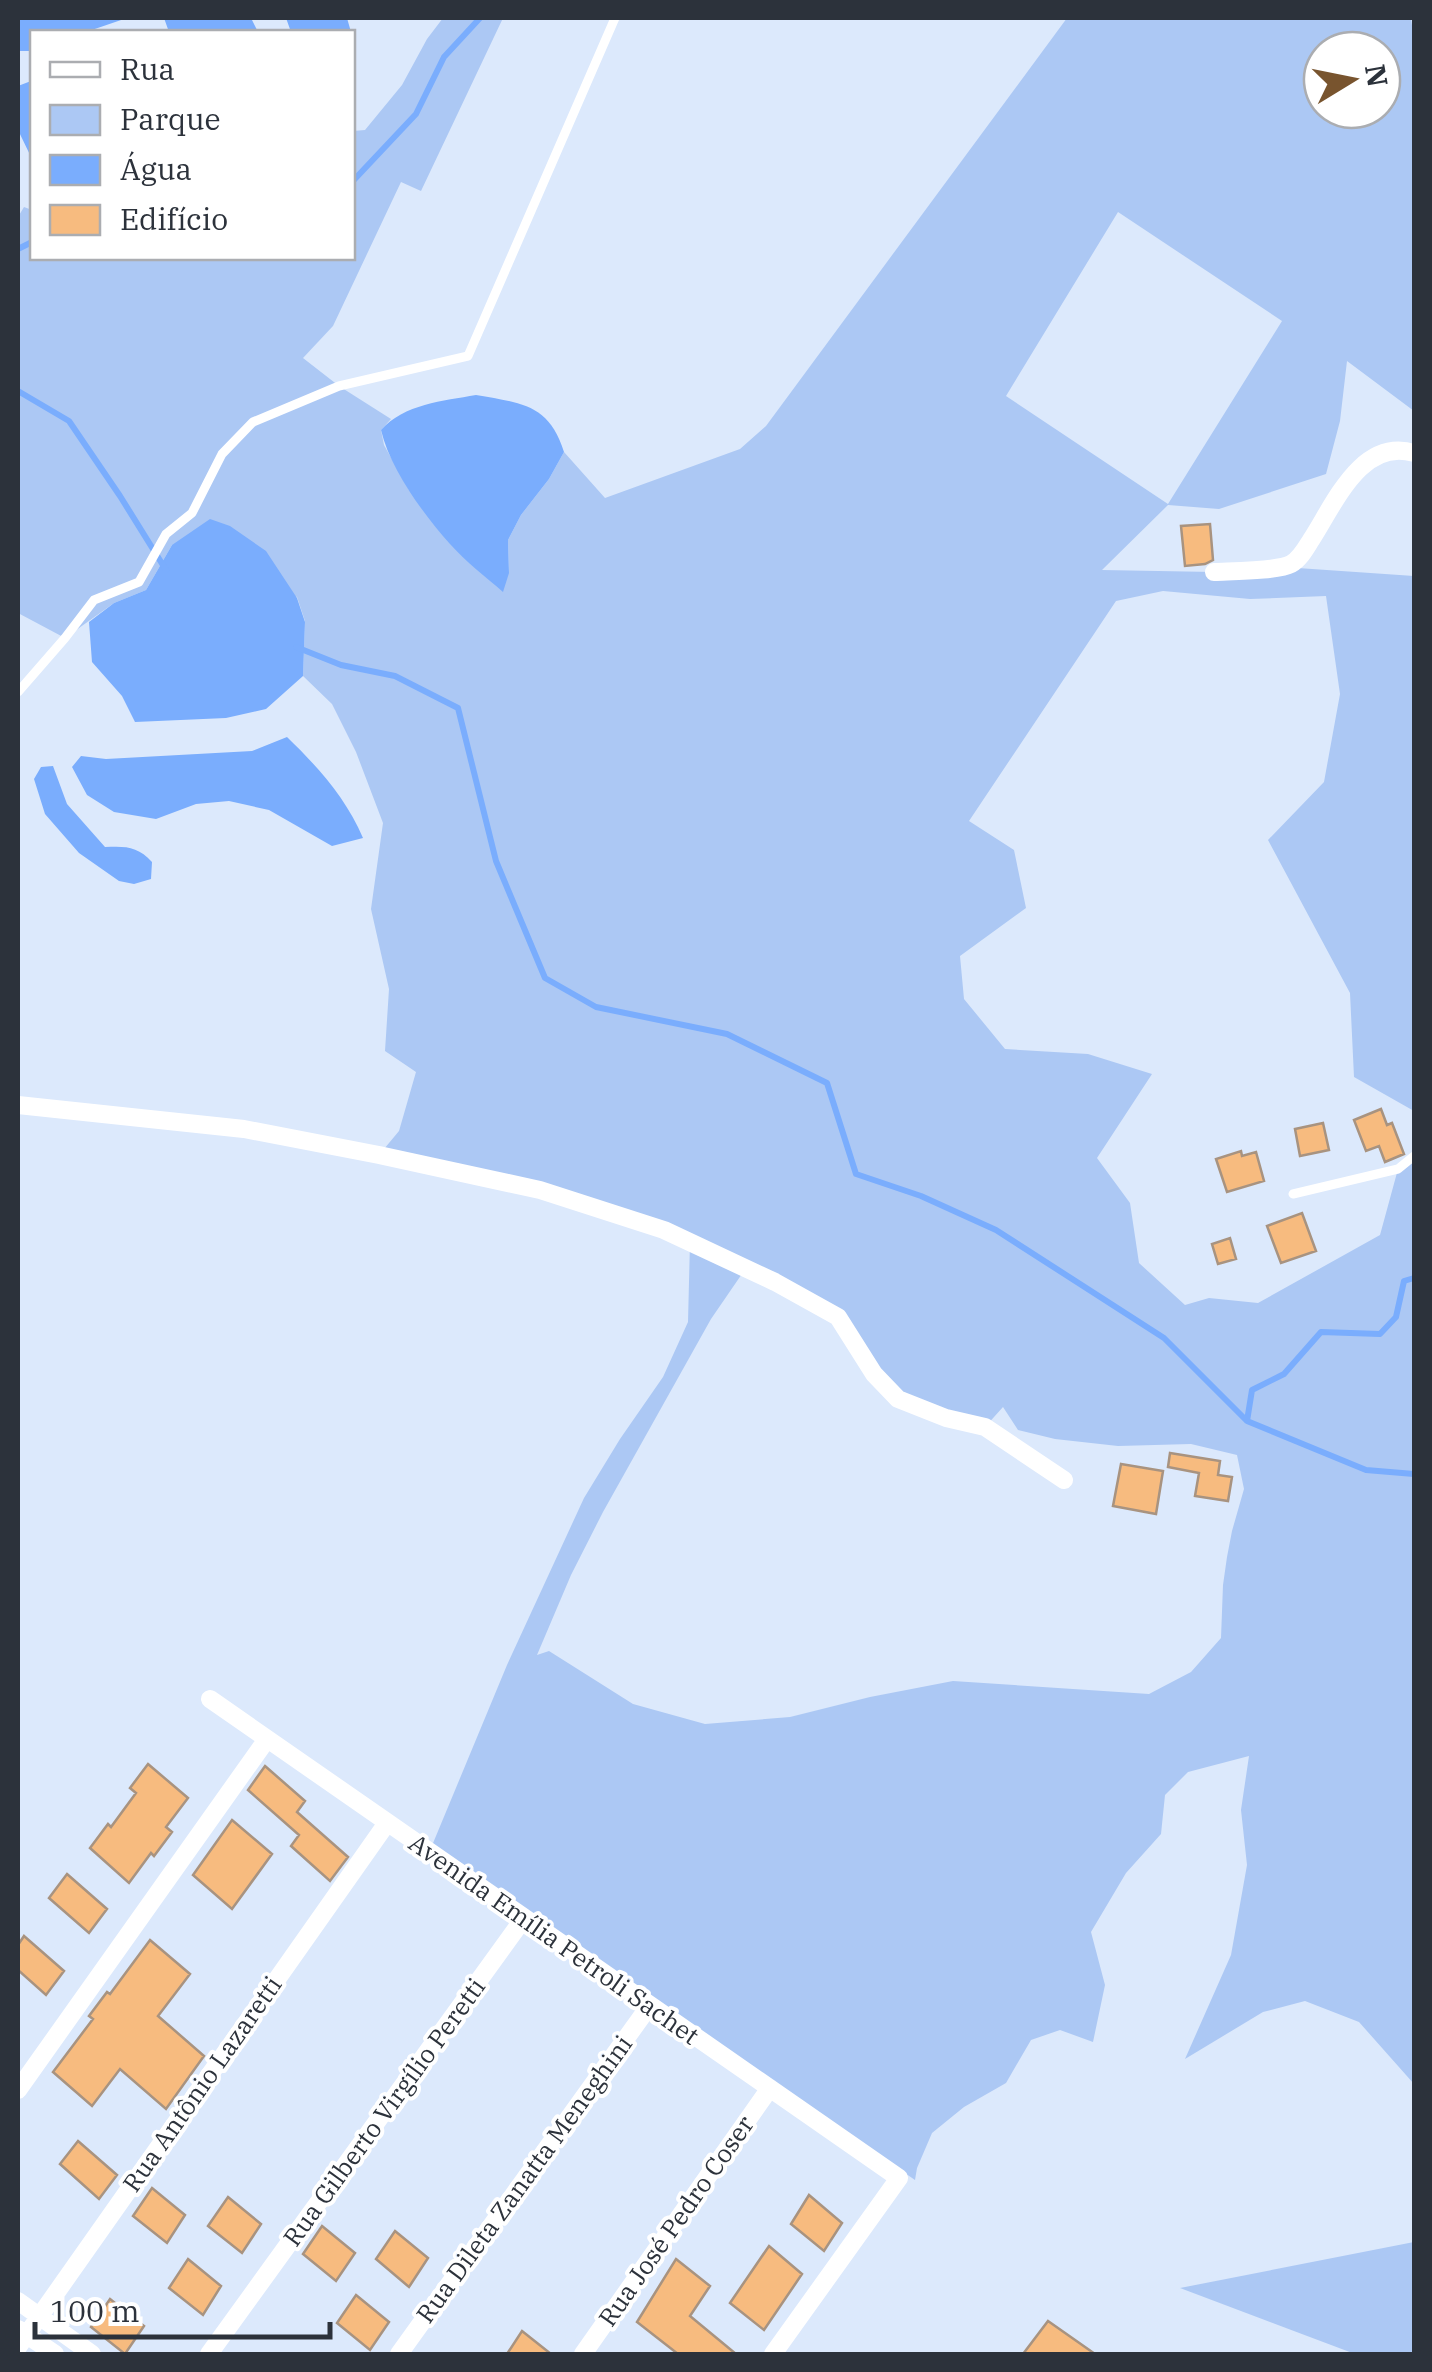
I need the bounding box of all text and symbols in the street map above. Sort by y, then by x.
legend [30,30,355,260]
north arrow [1302,30,1402,130]
text: Rua [120,49,175,88]
text: N [1357,61,1397,90]
text: Parque [120,99,221,138]
text: Água [120,149,192,188]
text: Edifício [120,199,228,238]
street label: Avenida Emília Petroli Sachet [403,1826,706,2052]
street label: Rua Antônio Lazaretti [115,1969,289,2198]
street label: Rua Gilberto Virgílio Peretti [275,1971,492,2252]
street label: Rua Dileta Zanatta Meneghini [408,2028,639,2329]
street label: Rua José Pedro Coser [590,2109,761,2333]
scale bar [35,2277,330,2339]
text: 100 m [50,2291,140,2330]

